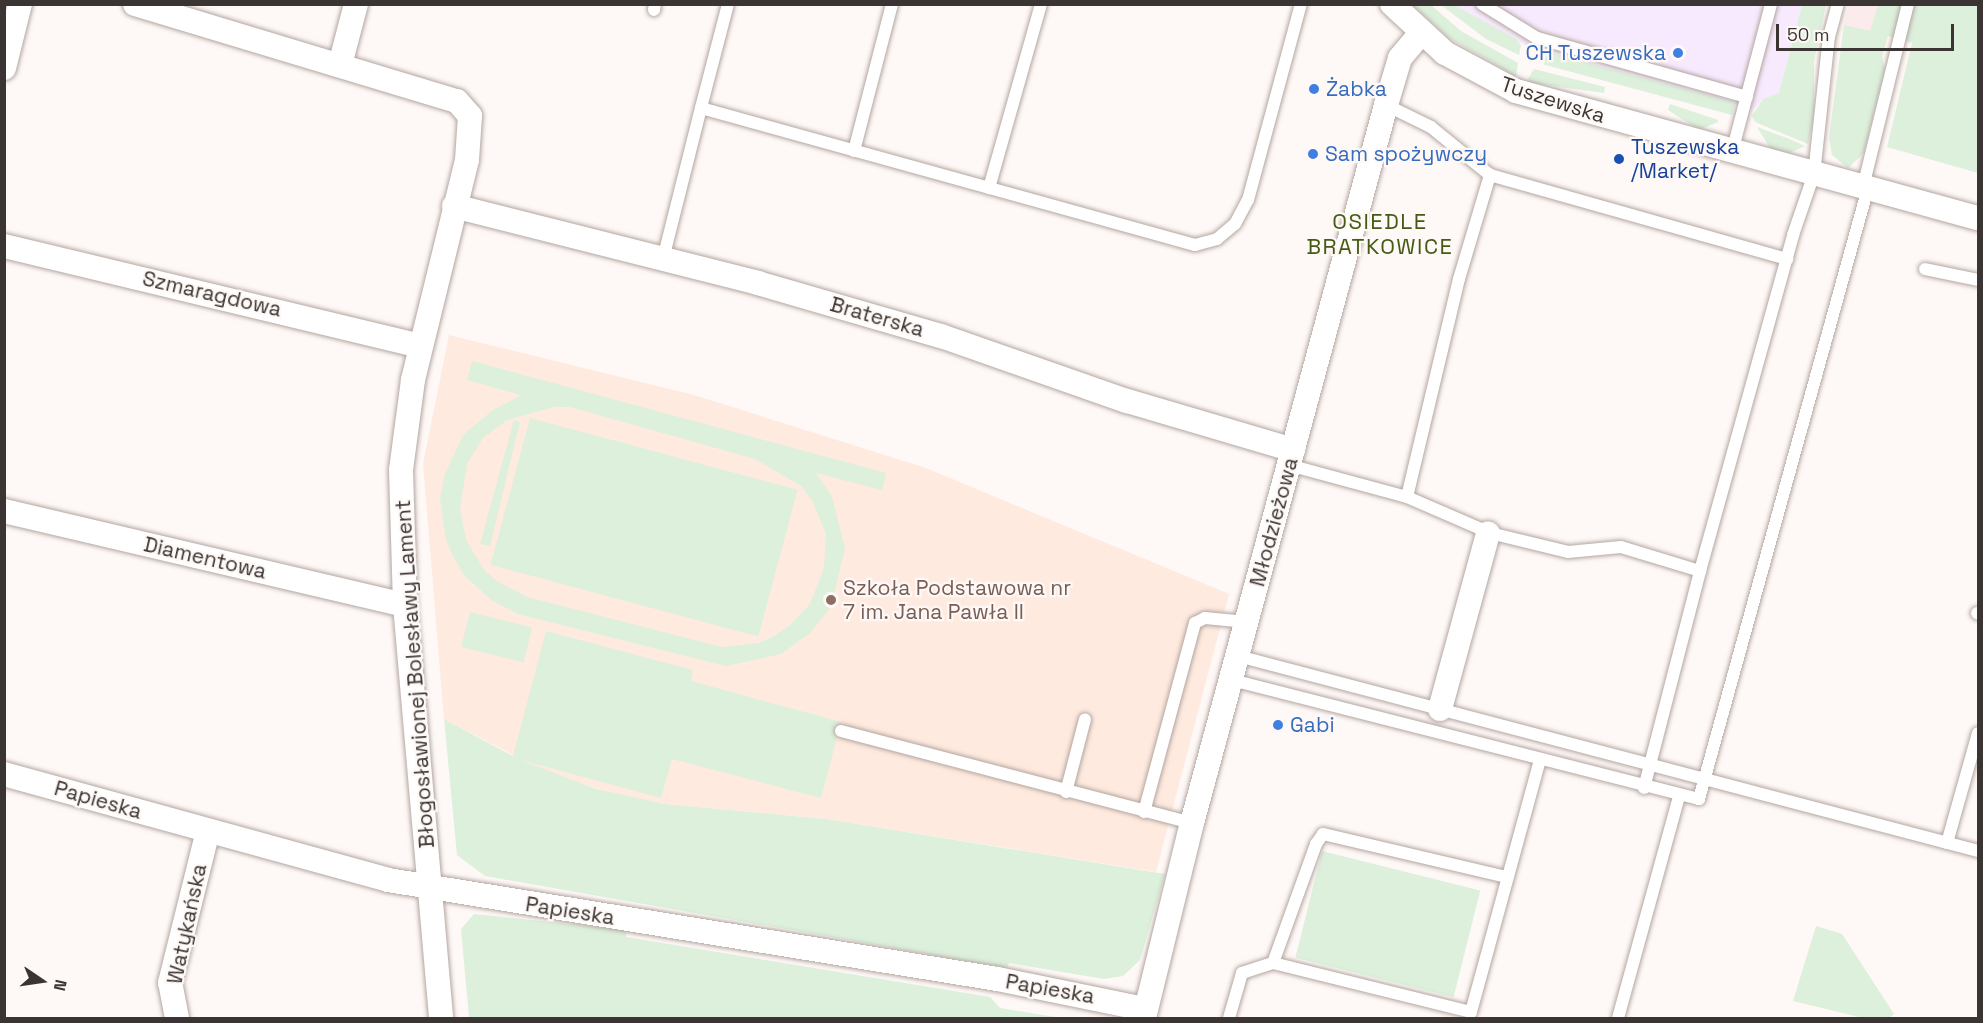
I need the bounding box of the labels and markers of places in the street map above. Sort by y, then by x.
place label: CH Tuszewska [1525,40,1666,66]
marker: CH Tuszewska [1671,46,1685,60]
place label: Żabka [1326,76,1387,102]
marker: Żabka [1307,82,1321,96]
place label: Tuszewska /Market/ [1631,134,1739,184]
place label: Sam spożywczy [1325,141,1487,167]
marker: Sam spożywczy [1306,147,1320,161]
marker: Tuszewska /Market/ [1612,152,1626,166]
place label: Szkoła Podstawowa nr 7 im. Jana Pawła II [843,575,1071,625]
marker: Szkoła Podstawowa nr 7 im. Jana Pawła II [824,593,838,607]
place label: Gabi [1290,712,1335,738]
marker: Gabi [1271,718,1285,732]

